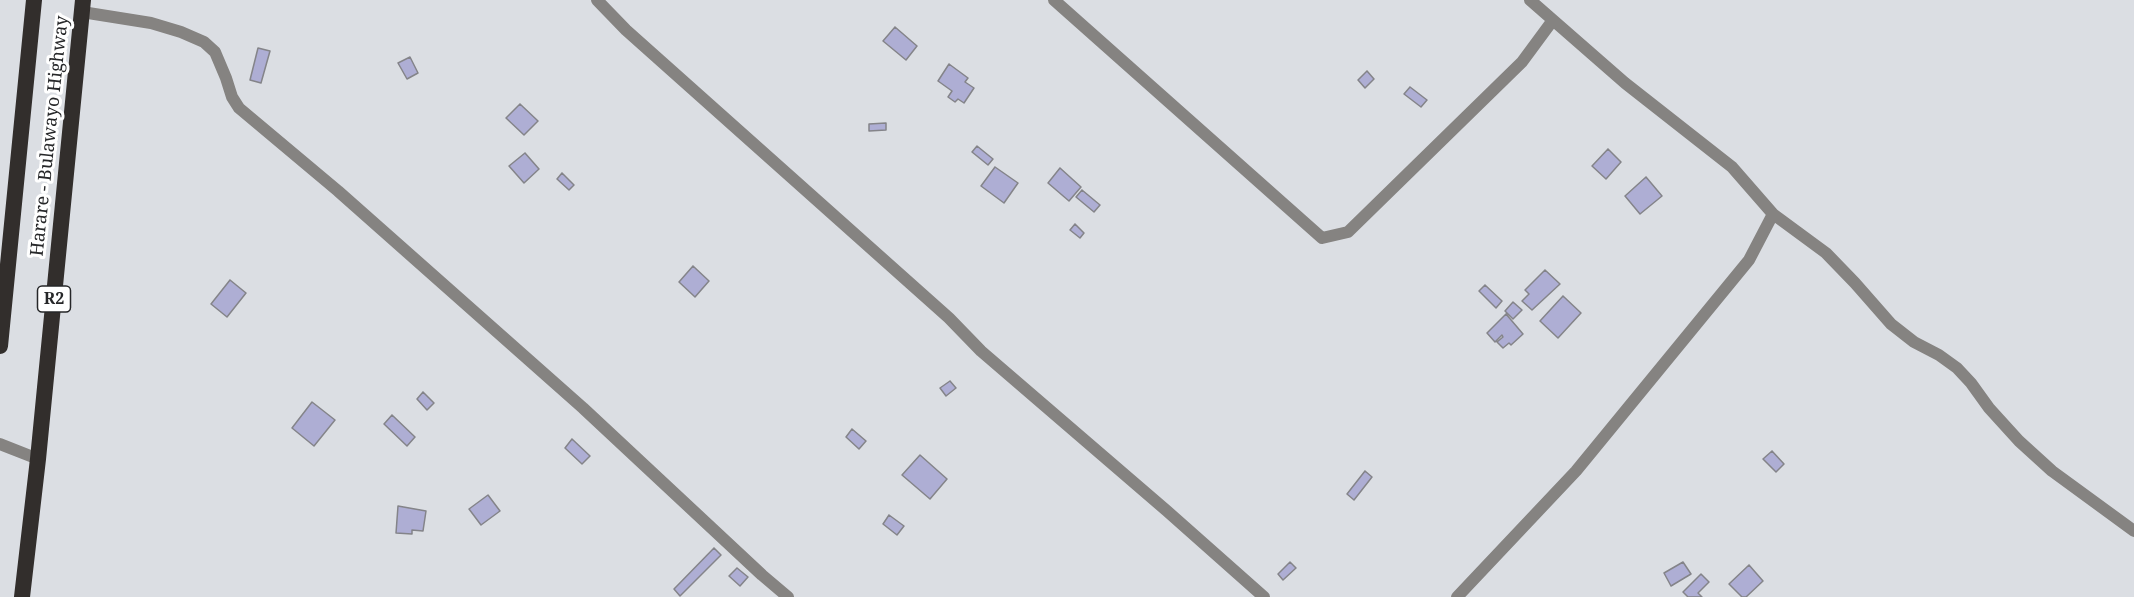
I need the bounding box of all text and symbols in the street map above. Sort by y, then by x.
street label: Harare - Bulawayo Highway [27,15,73,257]
road number: R2 [38,286,70,312]

